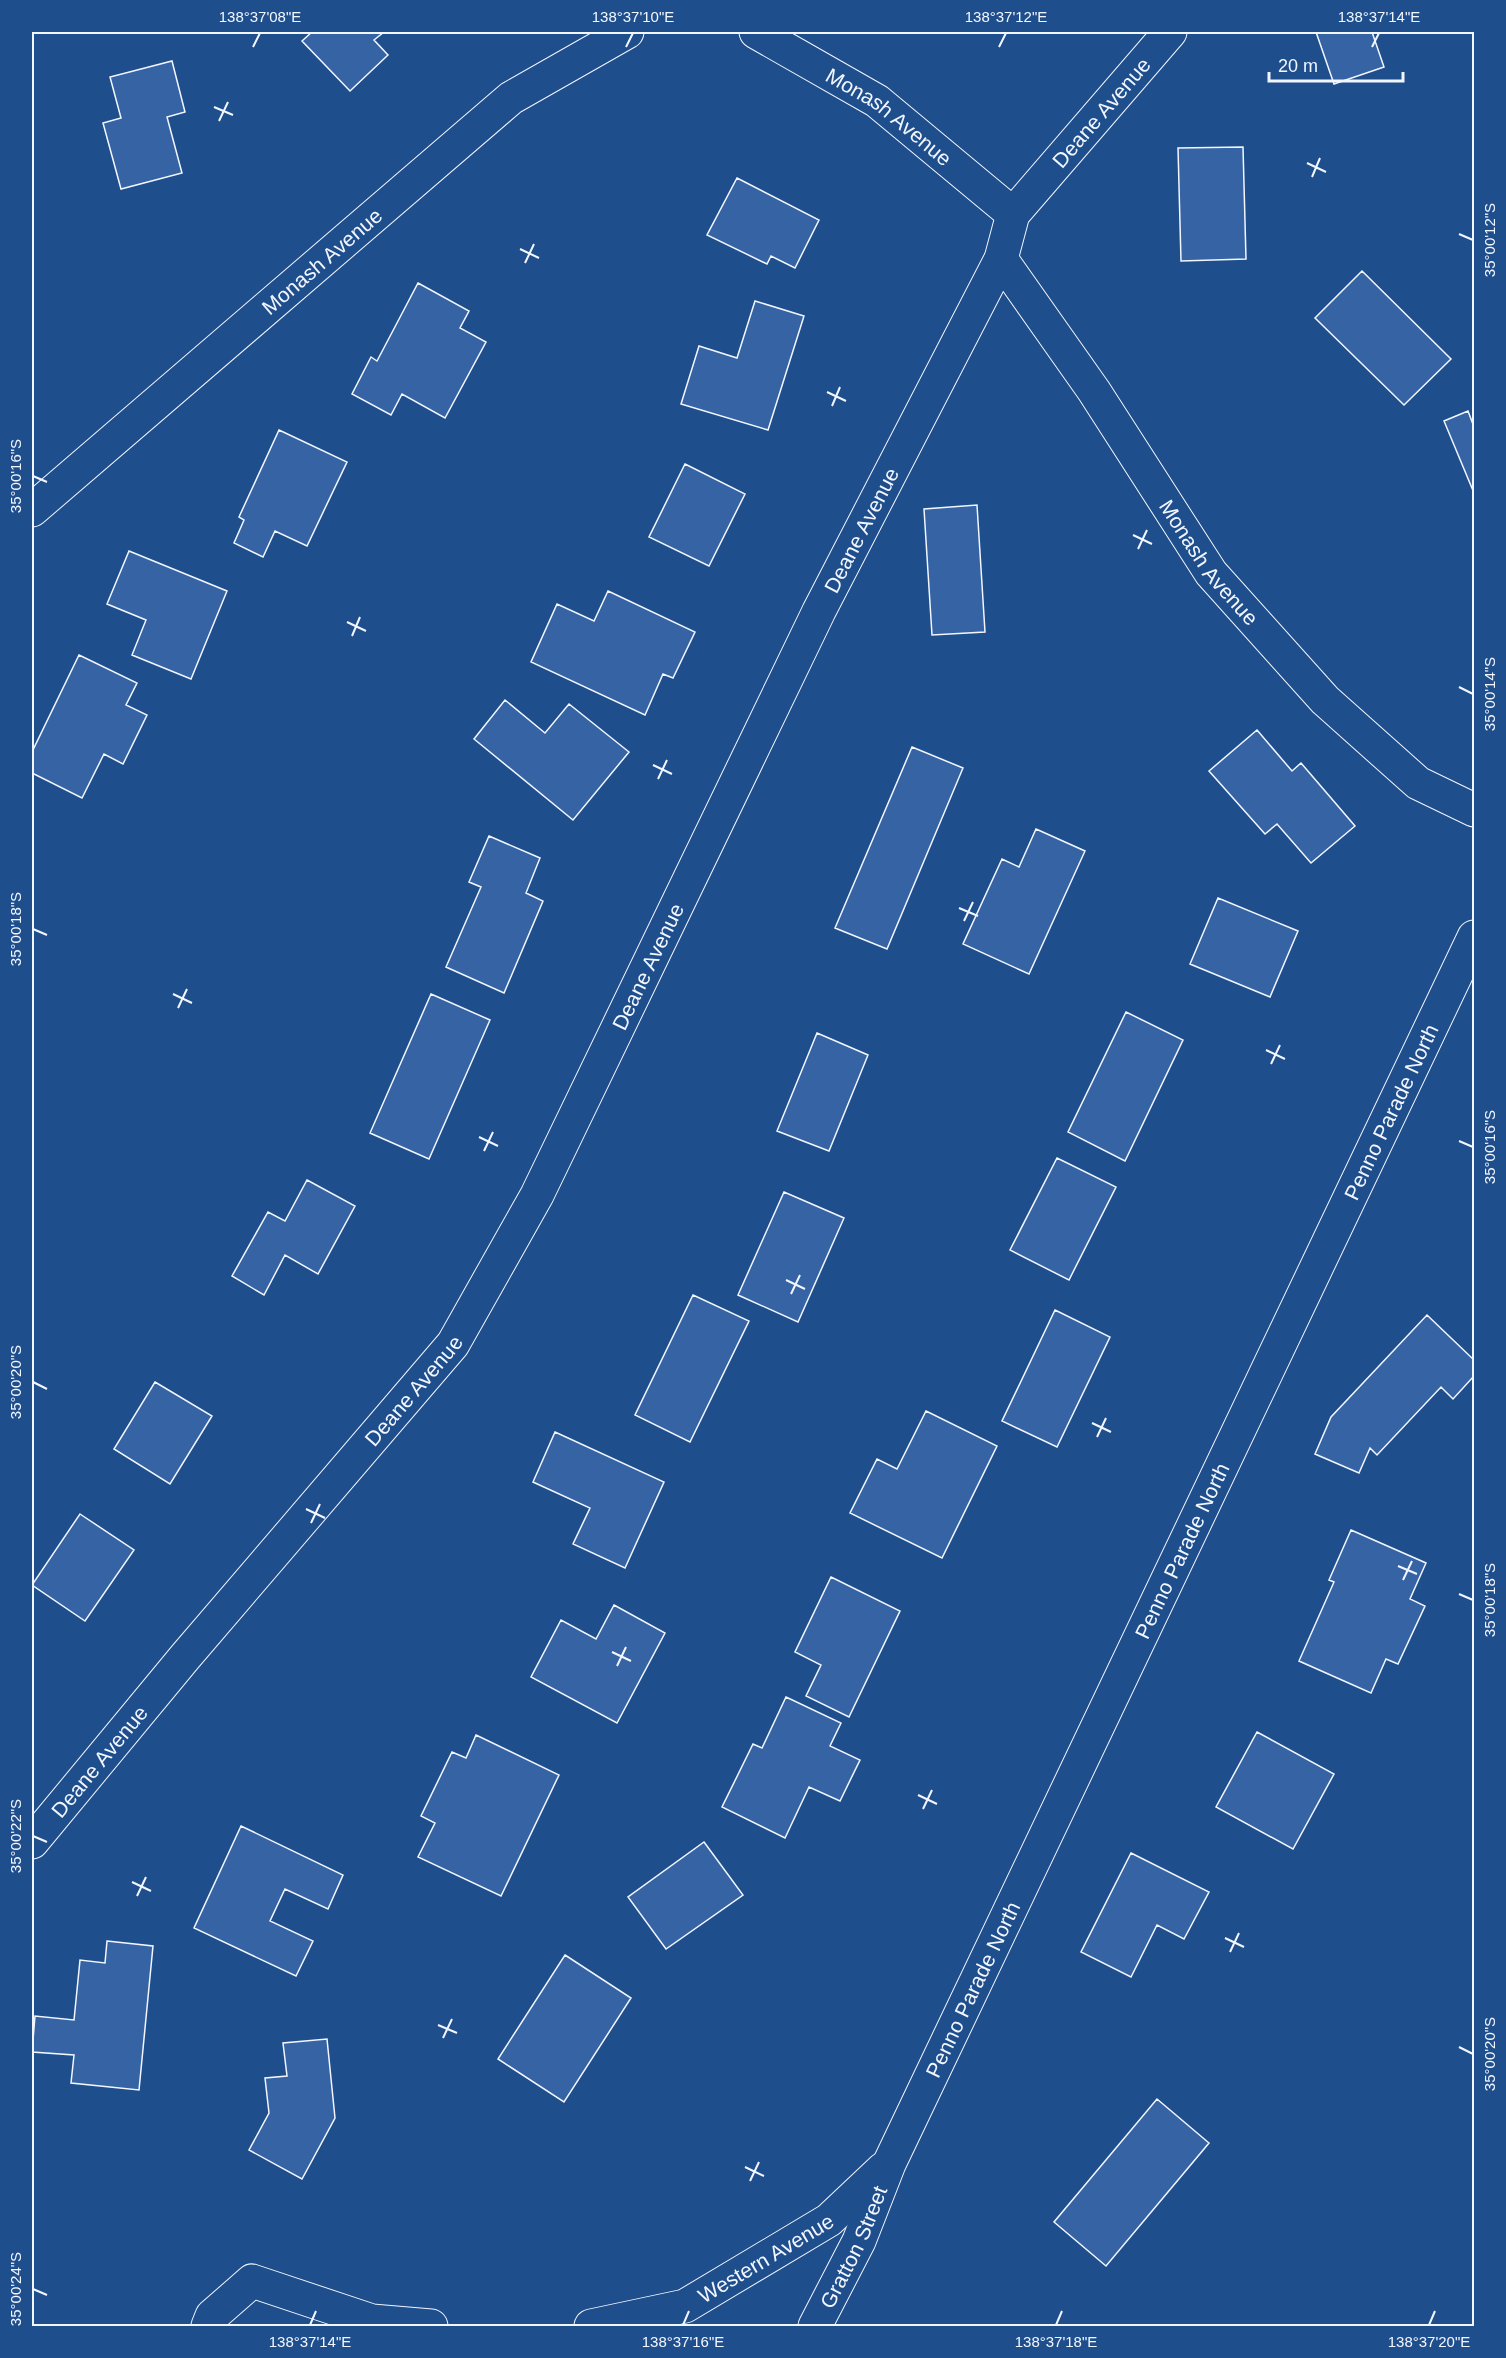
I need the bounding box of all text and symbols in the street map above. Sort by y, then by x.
text: 138°37'08"E [219,8,301,25]
text: 138°37'10"E [592,8,674,25]
text: 138°37'12"E [965,8,1047,25]
text: 138°37'14"E [1338,8,1420,25]
scale bar [1269,45,1402,83]
street label: Deane Avenue [1047,53,1154,172]
text: 20 m [1278,56,1318,76]
street label: Monash Avenue [822,63,957,170]
street label: Monash Avenue [257,203,386,319]
text: 35°00'12"S [1481,203,1498,277]
text: 35°00'16"S [7,439,24,513]
street label: Deane Avenue [819,464,903,596]
street label: Monash Avenue [1155,495,1263,629]
text: 35°00'14"S [1481,657,1498,731]
text: 35°00'18"S [7,892,24,966]
street label: Deane Avenue [607,900,688,1033]
street label: Penno Parade North [1339,1020,1442,1203]
text: 35°00'16"S [1481,1110,1498,1184]
street label: Deane Avenue [360,1332,467,1450]
text: 35°00'20"S [7,1345,24,1419]
street label: Penno Parade North [1130,1459,1233,1642]
text: 35°00'18"S [1481,1563,1498,1637]
street label: Deane Avenue [46,1701,152,1821]
text: 35°00'22"S [7,1799,24,1873]
street label: Penno Parade North [921,1898,1024,2081]
text: 35°00'20"S [1481,2017,1498,2091]
street label: Gratton Street [815,2182,891,2312]
street label: Western Avenue [694,2209,837,2307]
text: 35°00'24"S [7,2252,24,2326]
text: 138°37'14"E [269,2333,351,2350]
text: 138°37'16"E [642,2333,724,2350]
text: 138°37'18"E [1015,2333,1097,2350]
text: 138°37'20"E [1388,2333,1470,2350]

